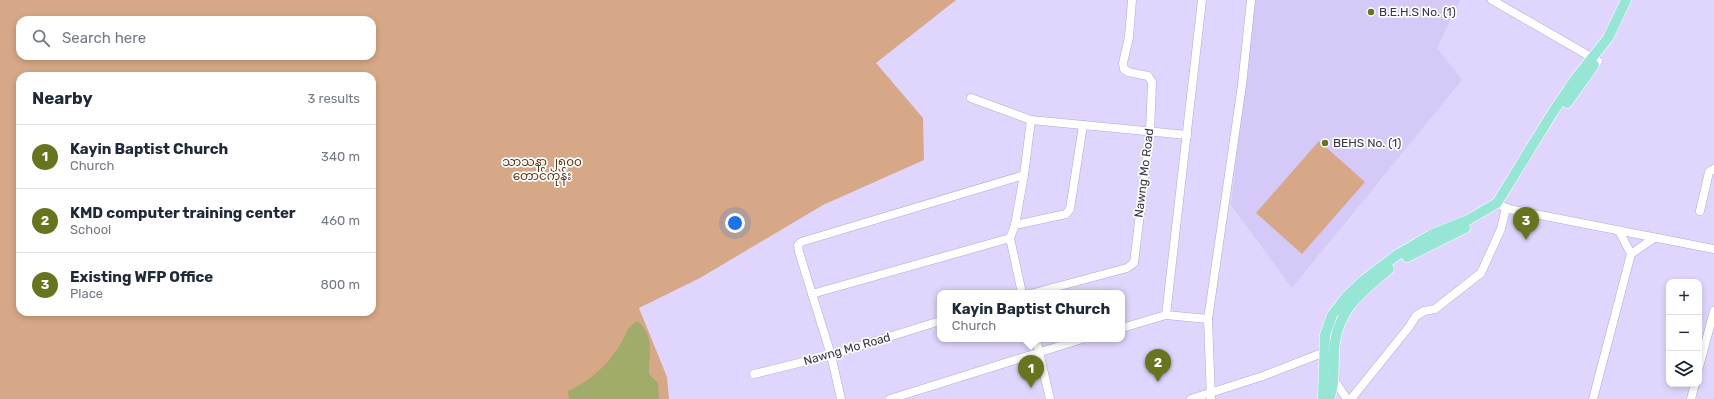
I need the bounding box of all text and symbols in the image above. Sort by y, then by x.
place label: B.E.H.S No. (1) [1379,5,1456,19]
marker: B.E.H.S No. (1) [1366,7,1376,17]
search box [16,16,376,60]
icon: search [30,27,52,49]
text: Search here [62,29,146,47]
text: Nearby [32,88,93,108]
text: 3 results [308,91,360,106]
street label: Nawng Mo Road [1132,128,1156,218]
place label: BEHS No. (1) [1333,136,1401,150]
marker: BEHS No. (1) [1320,138,1330,148]
text: Kayin Baptist Church [70,140,228,158]
text: 1 [42,149,48,164]
text: 340 m [321,149,360,164]
park label: သာသနာ ၂၅၀၀ တောင်ကုန်း [502,155,582,186]
text: Church [70,158,114,173]
text: KMD computer training center [70,204,296,222]
pin: 3 [1513,207,1539,240]
text: 2 [41,213,49,228]
text: 460 m [321,213,360,228]
your location [725,213,745,233]
text: School [70,222,111,237]
text: Existing WFP Office [70,268,213,286]
text: 3 [41,277,49,292]
text: 800 m [320,277,360,292]
map controls [1666,279,1702,387]
button: + [1666,279,1702,315]
text: Place [70,286,103,301]
popup [937,290,1125,342]
text: Kayin Baptist Church [952,300,1110,318]
button: − [1666,315,1702,351]
text: Church [952,318,996,333]
street label: Nawng Mo Road [802,330,892,368]
pin: 2 [1145,349,1171,382]
button: layers [1666,351,1702,387]
pin: 1 [1018,355,1044,388]

